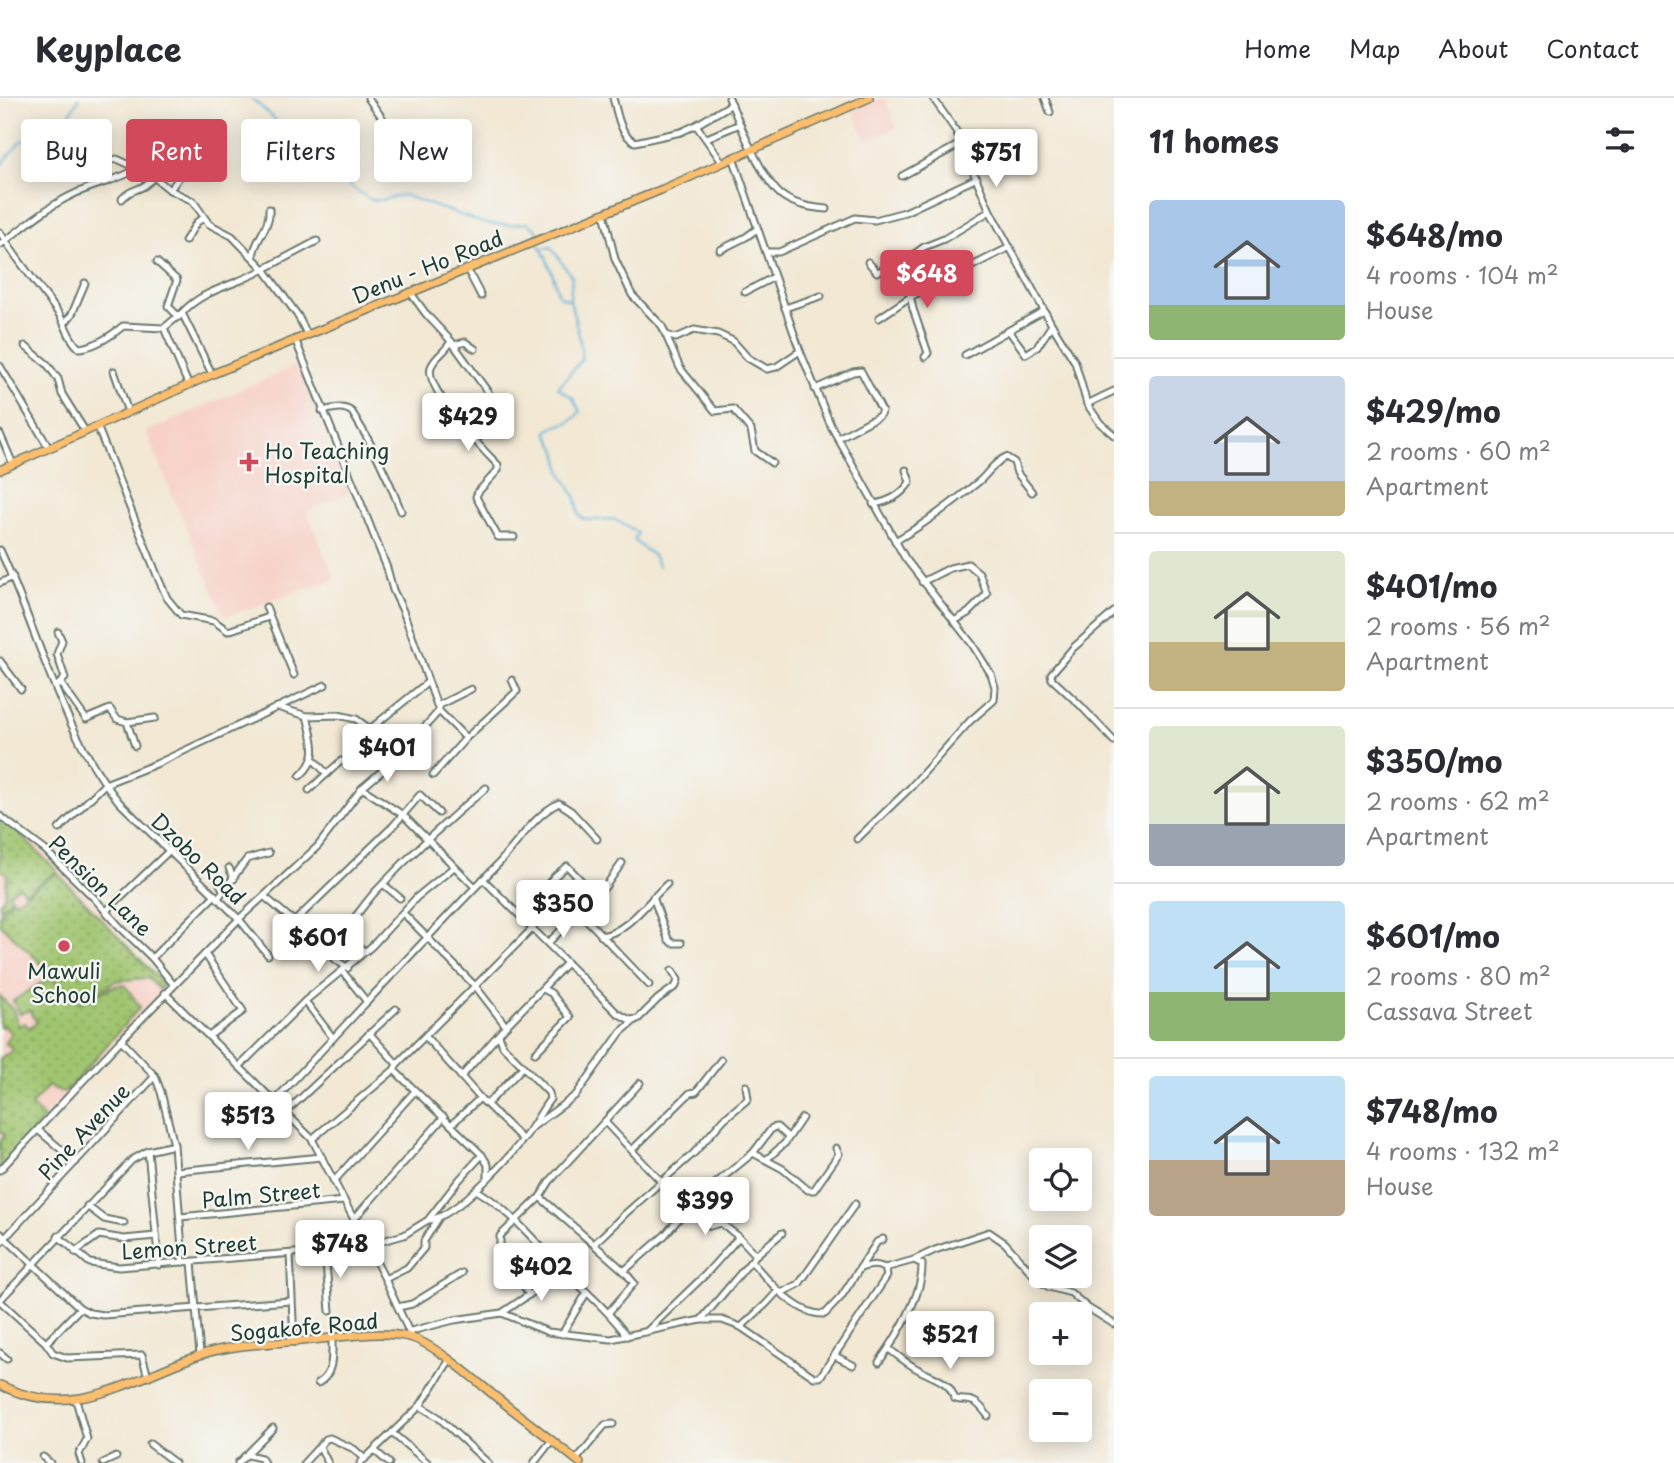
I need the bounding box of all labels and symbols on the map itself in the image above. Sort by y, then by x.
pin: $751 [955,130,1037,189]
street label: Denu - Ho Road [347,221,507,311]
pin: $648 [886,250,968,310]
pin: $429 [427,394,509,453]
place label: Ho Teaching Hospital [265,434,389,490]
marker: Ho Teaching Hospital [239,452,259,472]
pin: $401 [346,724,428,784]
street label: Dzobo Road [144,804,254,912]
street label: Pension Lane [42,827,160,943]
pin: $350 [522,880,604,940]
pin: $601 [277,914,359,974]
marker: Mawuli School [56,938,72,954]
place label: Mawuli School [27,954,101,1010]
street label: Pine Avenue [30,1075,136,1187]
pin: $513 [207,1093,289,1152]
street label: Palm Street [200,1173,322,1215]
pin: $399 [664,1178,746,1237]
pin: $748 [299,1220,381,1280]
street label: Lemon Street [120,1225,258,1267]
pin: $402 [500,1244,582,1303]
street label: Sogakofe Road [228,1304,380,1348]
pin: $521 [909,1312,991,1371]

